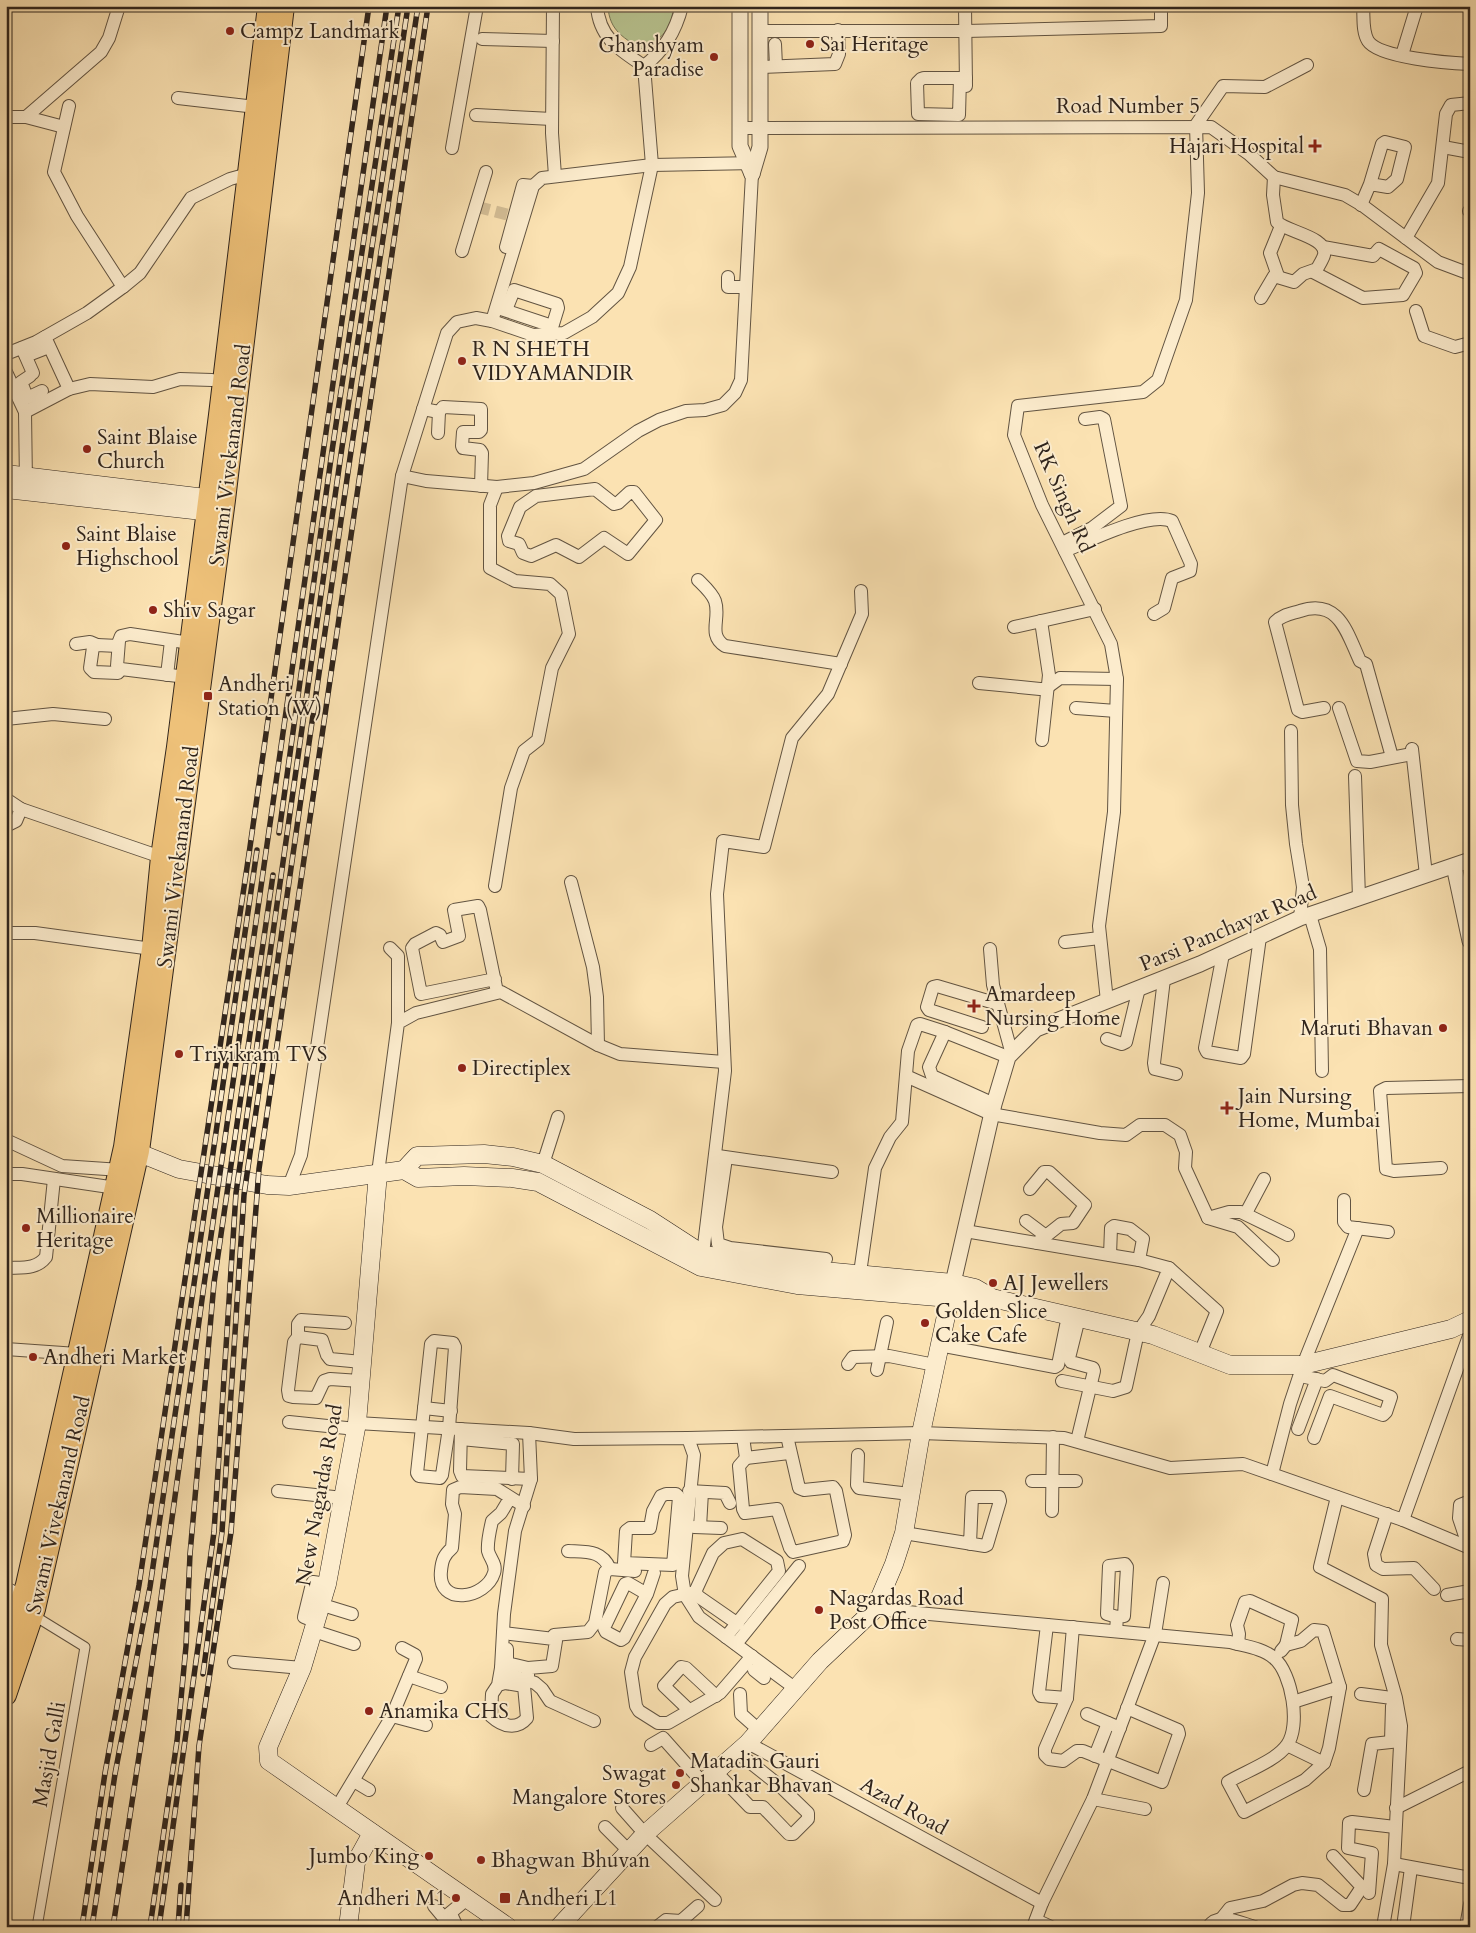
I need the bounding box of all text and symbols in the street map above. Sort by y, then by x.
place label: Campz Landmark [240,17,400,46]
marker: Campz Landmark [224,25,236,37]
place label: Sai Heritage [820,30,929,59]
place label: Ghanshyam Paradise [598,31,704,84]
marker: Sai Heritage [804,38,816,50]
marker: Ghanshyam Paradise [708,51,720,63]
street label: Road Number 5 [1056,92,1200,121]
place label: Hajari Hospital [1169,132,1304,161]
marker: Hajari Hospital [1308,139,1322,153]
place label: R N SHETH VIDYAMANDIR [472,335,634,388]
street label: Swami Vivekanand Road [202,342,259,568]
marker: R N SHETH VIDYAMANDIR [456,355,468,367]
place label: Saint Blaise Church [97,423,198,476]
street label: RK Singh Rd [1026,437,1101,557]
marker: Saint Blaise Church [81,443,93,455]
place label: Saint Blaise Highschool [76,520,179,573]
marker: Saint Blaise Highschool [60,540,72,552]
place label: Shiv Sagar [163,596,256,625]
marker: Shiv Sagar [147,604,159,616]
place label: Andheri Station (W) [218,670,322,723]
marker: Andheri Station (W) [202,690,214,702]
street label: Swami Vivekanand Road [150,744,207,970]
street label: Parsi Panchayat Road [1135,878,1321,979]
place label: Amardeep Nursing Home [985,980,1121,1033]
marker: Amardeep Nursing Home [967,999,981,1013]
place label: Maruti Bhavan [1300,1014,1433,1043]
marker: Maruti Bhavan [1437,1022,1449,1034]
place label: Trivikram TVS [189,1040,327,1069]
marker: Trivikram TVS [173,1048,185,1060]
place label: Directiplex [472,1054,571,1083]
marker: Directiplex [456,1062,468,1074]
place label: Jain Nursing Home, Mumbai [1235,1082,1381,1135]
marker: Jain Nursing Home, Mumbai [1220,1101,1234,1115]
place label: Millionaire Heritage [36,1202,134,1255]
marker: Millionaire Heritage [20,1222,32,1234]
place label: AJ Jewellers [1003,1269,1109,1298]
marker: AJ Jewellers [987,1277,999,1289]
place label: Golden Slice Cake Cafe [935,1297,1048,1350]
marker: Golden Slice Cake Cafe [919,1317,931,1329]
place label: Andheri Market [43,1343,186,1372]
marker: Andheri Market [27,1351,39,1363]
street label: Swami Vivekanand Road [19,1393,98,1617]
street label: New Nagardas Road [289,1402,350,1588]
place label: Nagardas Road Post Office [829,1584,964,1637]
marker: Nagardas Road Post Office [813,1604,825,1616]
place label: Anamika CHS [379,1697,509,1726]
street label: Masjid Galli [26,1699,73,1809]
marker: Anamika CHS [363,1705,375,1717]
place label: Matadin Gauri Shankar Bhavan [690,1747,833,1800]
place label: Swagat Mangalore Stores [512,1759,666,1812]
marker: Matadin Gauri Shankar Bhavan [674,1767,686,1779]
street label: Azad Road [855,1770,953,1842]
marker: Swagat Mangalore Stores [670,1779,682,1791]
place label: Jumbo King [306,1842,419,1871]
place label: Bhagwan Bhuvan [491,1846,650,1875]
marker: Jumbo King [423,1850,435,1862]
marker: Bhagwan Bhuvan [475,1854,487,1866]
place label: Andheri M1 [337,1884,446,1913]
place label: Andheri L1 [516,1884,618,1913]
marker: Andheri L1 [498,1891,512,1905]
marker: Andheri M1 [450,1892,462,1904]

